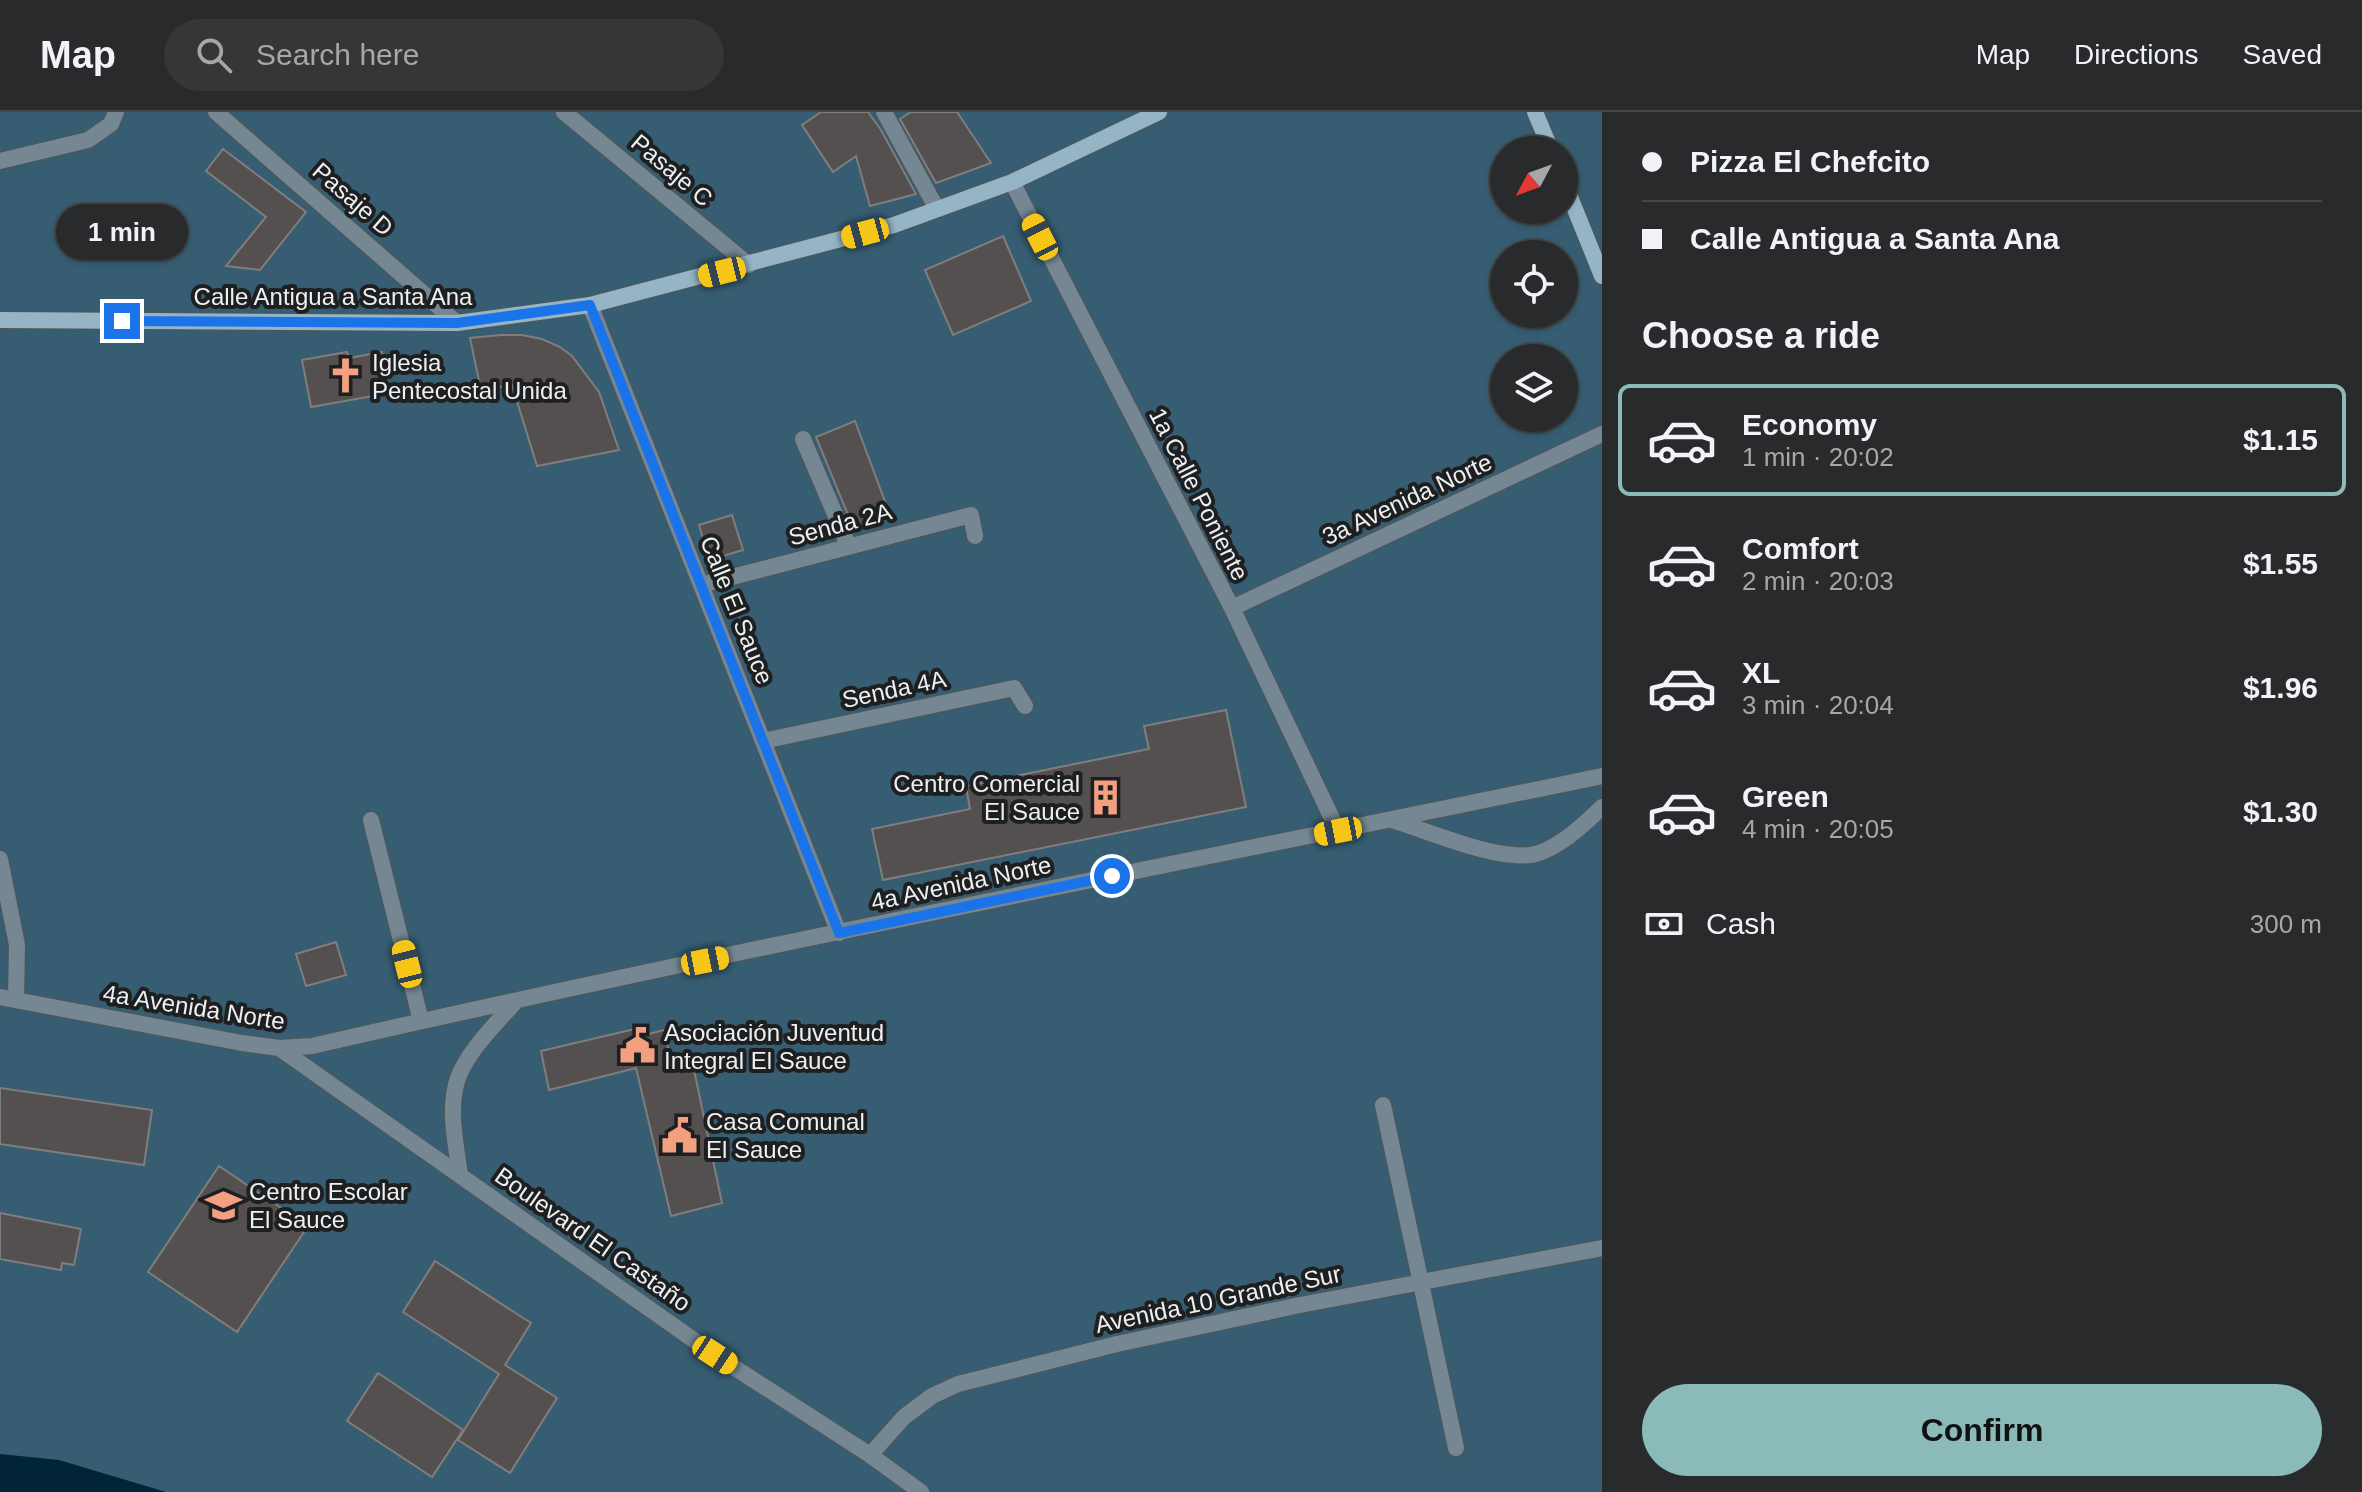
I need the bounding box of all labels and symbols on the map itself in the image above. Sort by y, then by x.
street label: Pasaje C [626,128,718,212]
north arrow [1490,136,1578,224]
street label: Pasaje D [307,157,399,241]
callout: 1 min [56,205,188,261]
car [1018,210,1062,264]
car [839,215,891,251]
car [696,255,748,289]
street label: Calle Antigua a Santa Ana [194,283,473,310]
route end [104,303,140,339]
place label: Iglesia Pentecostal Unida [372,349,567,404]
church icon: Iglesia Pentecostal Unida [327,357,365,395]
street label: 1a Calle Poniente [1144,403,1254,585]
street label: 3a Avenida Norte [1318,448,1496,550]
street label: Senda 2A [786,497,894,551]
street label: Calle El Sauce [695,532,779,688]
street label: Senda 4A [840,665,948,713]
place label: Centro Comercial El Sauce [893,770,1080,825]
building icon: Centro Comercial El Sauce [1087,778,1125,816]
car [1312,815,1364,847]
street label: 4a Avenida Norte [868,851,1054,915]
route start [1094,858,1130,894]
car [390,938,424,990]
car [679,945,731,977]
street label: 4a Avenida Norte [101,979,287,1035]
place label: Asociación Juventud Integral El Sauce [664,1019,884,1074]
public building icon: Asociación Juventud Integral El Sauce [619,1027,657,1065]
place label: Casa Comunal El Sauce [706,1108,865,1163]
public building icon: Casa Comunal El Sauce [661,1116,699,1154]
street label: Boulevard El Castaño [490,1161,696,1317]
place label: Centro Escolar El Sauce [249,1178,408,1233]
school or university icon: Centro Escolar El Sauce [204,1186,242,1224]
street label: Avenida 10 Grande Sur [1093,1260,1343,1338]
car [688,1332,742,1378]

